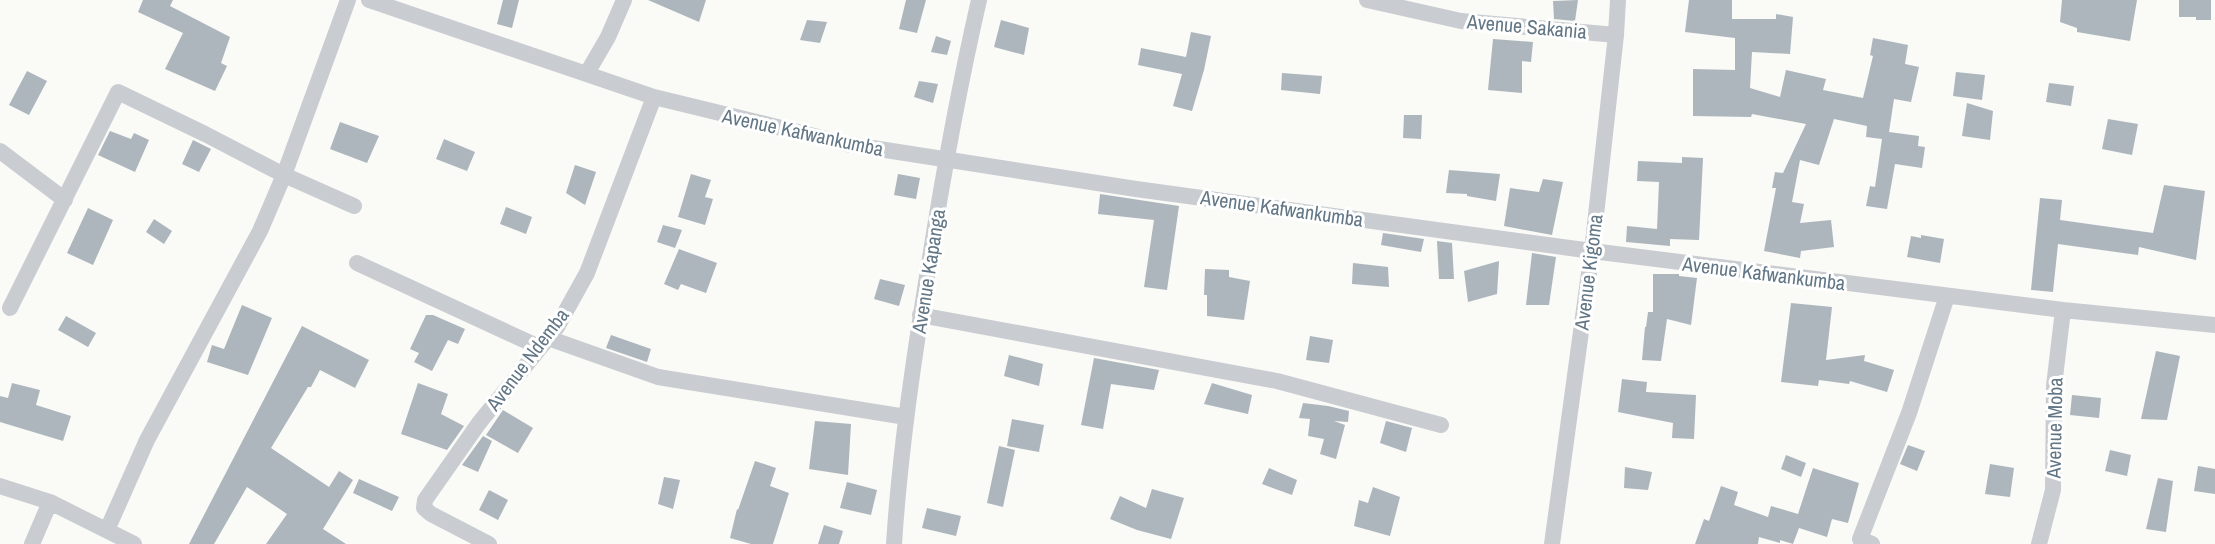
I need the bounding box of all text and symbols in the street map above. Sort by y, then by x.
street label: Avenue Sakania [1465,7,1588,45]
street label: Avenue Kafwankumba [719,102,886,162]
street label: Avenue Kafwankumba [1198,183,1365,233]
street label: Avenue Kapanga [905,207,951,336]
street label: Avenue Kigoma [1567,213,1608,332]
street label: Avenue Kafwankumba [1680,249,1847,296]
street label: Avenue Ndemba [479,302,574,417]
street label: Avenue Moba [2040,377,2068,480]

